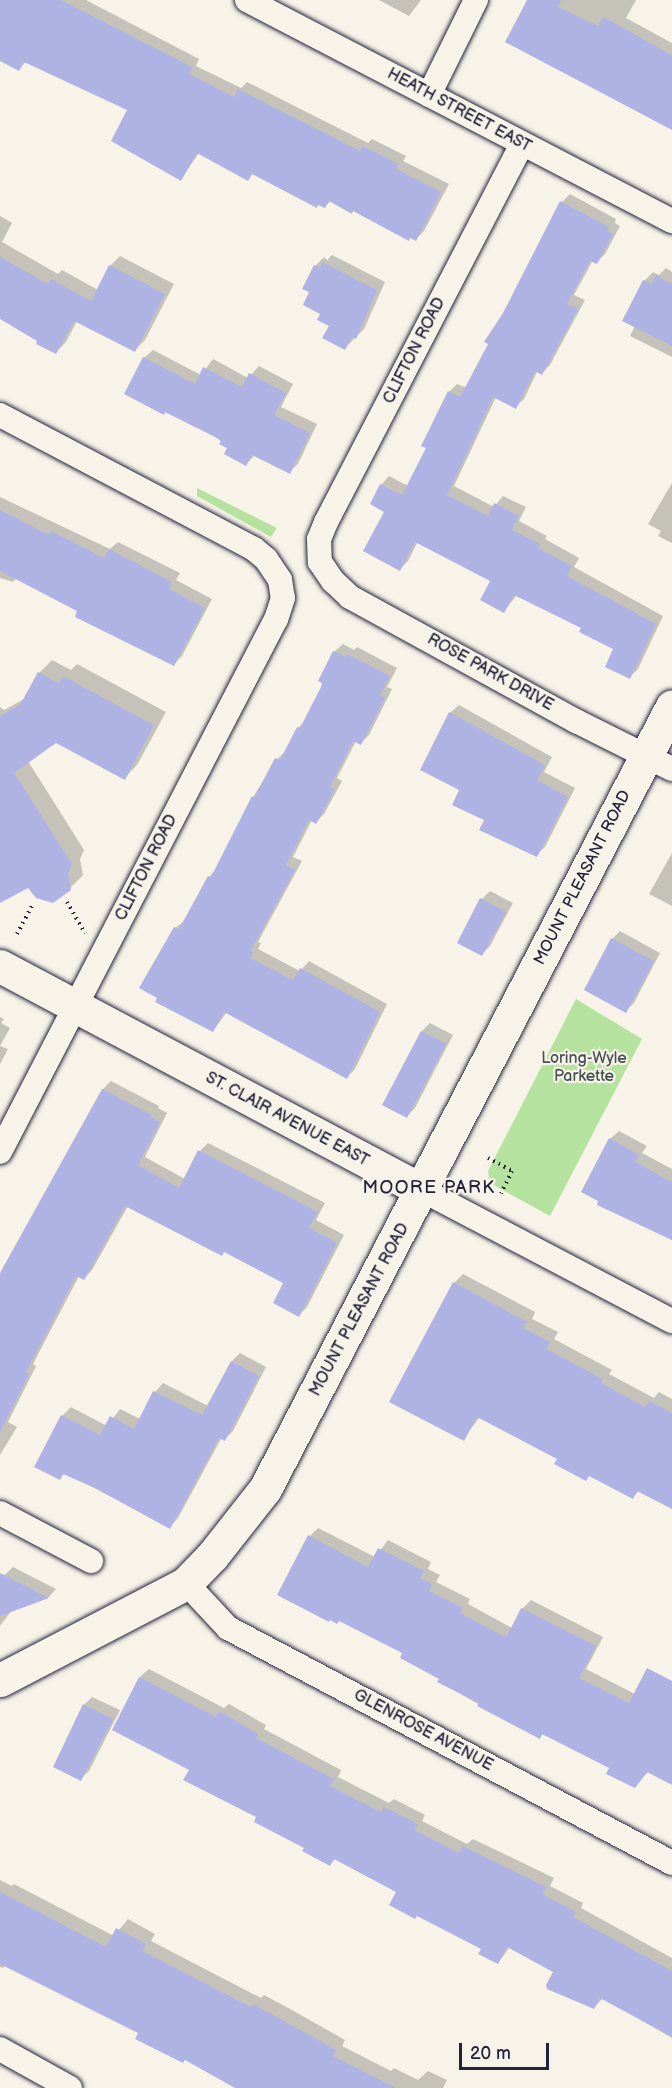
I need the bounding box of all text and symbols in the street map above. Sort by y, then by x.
street label: HEATH STREET EAST [384,65,534,157]
street label: CLIFTON ROAD [380,295,450,407]
street label: ROSE PARK DRIVE [424,630,556,716]
street label: MOUNT PLEASANT ROAD [531,788,635,968]
street label: CLIFTON ROAD [112,812,182,924]
park label: Loring-Wyle Parkette [541,1049,627,1087]
street label: ST. CLAIR AVENUE EAST [202,1069,372,1171]
district label: MOORE PARK [363,1177,495,1199]
street label: MOUNT PLEASANT ROAD [306,1220,414,1400]
street label: GLENROSE AVENUE [350,1686,496,1776]
scale bar [462,2031,552,2069]
text: 20 m [470,2043,511,2064]

